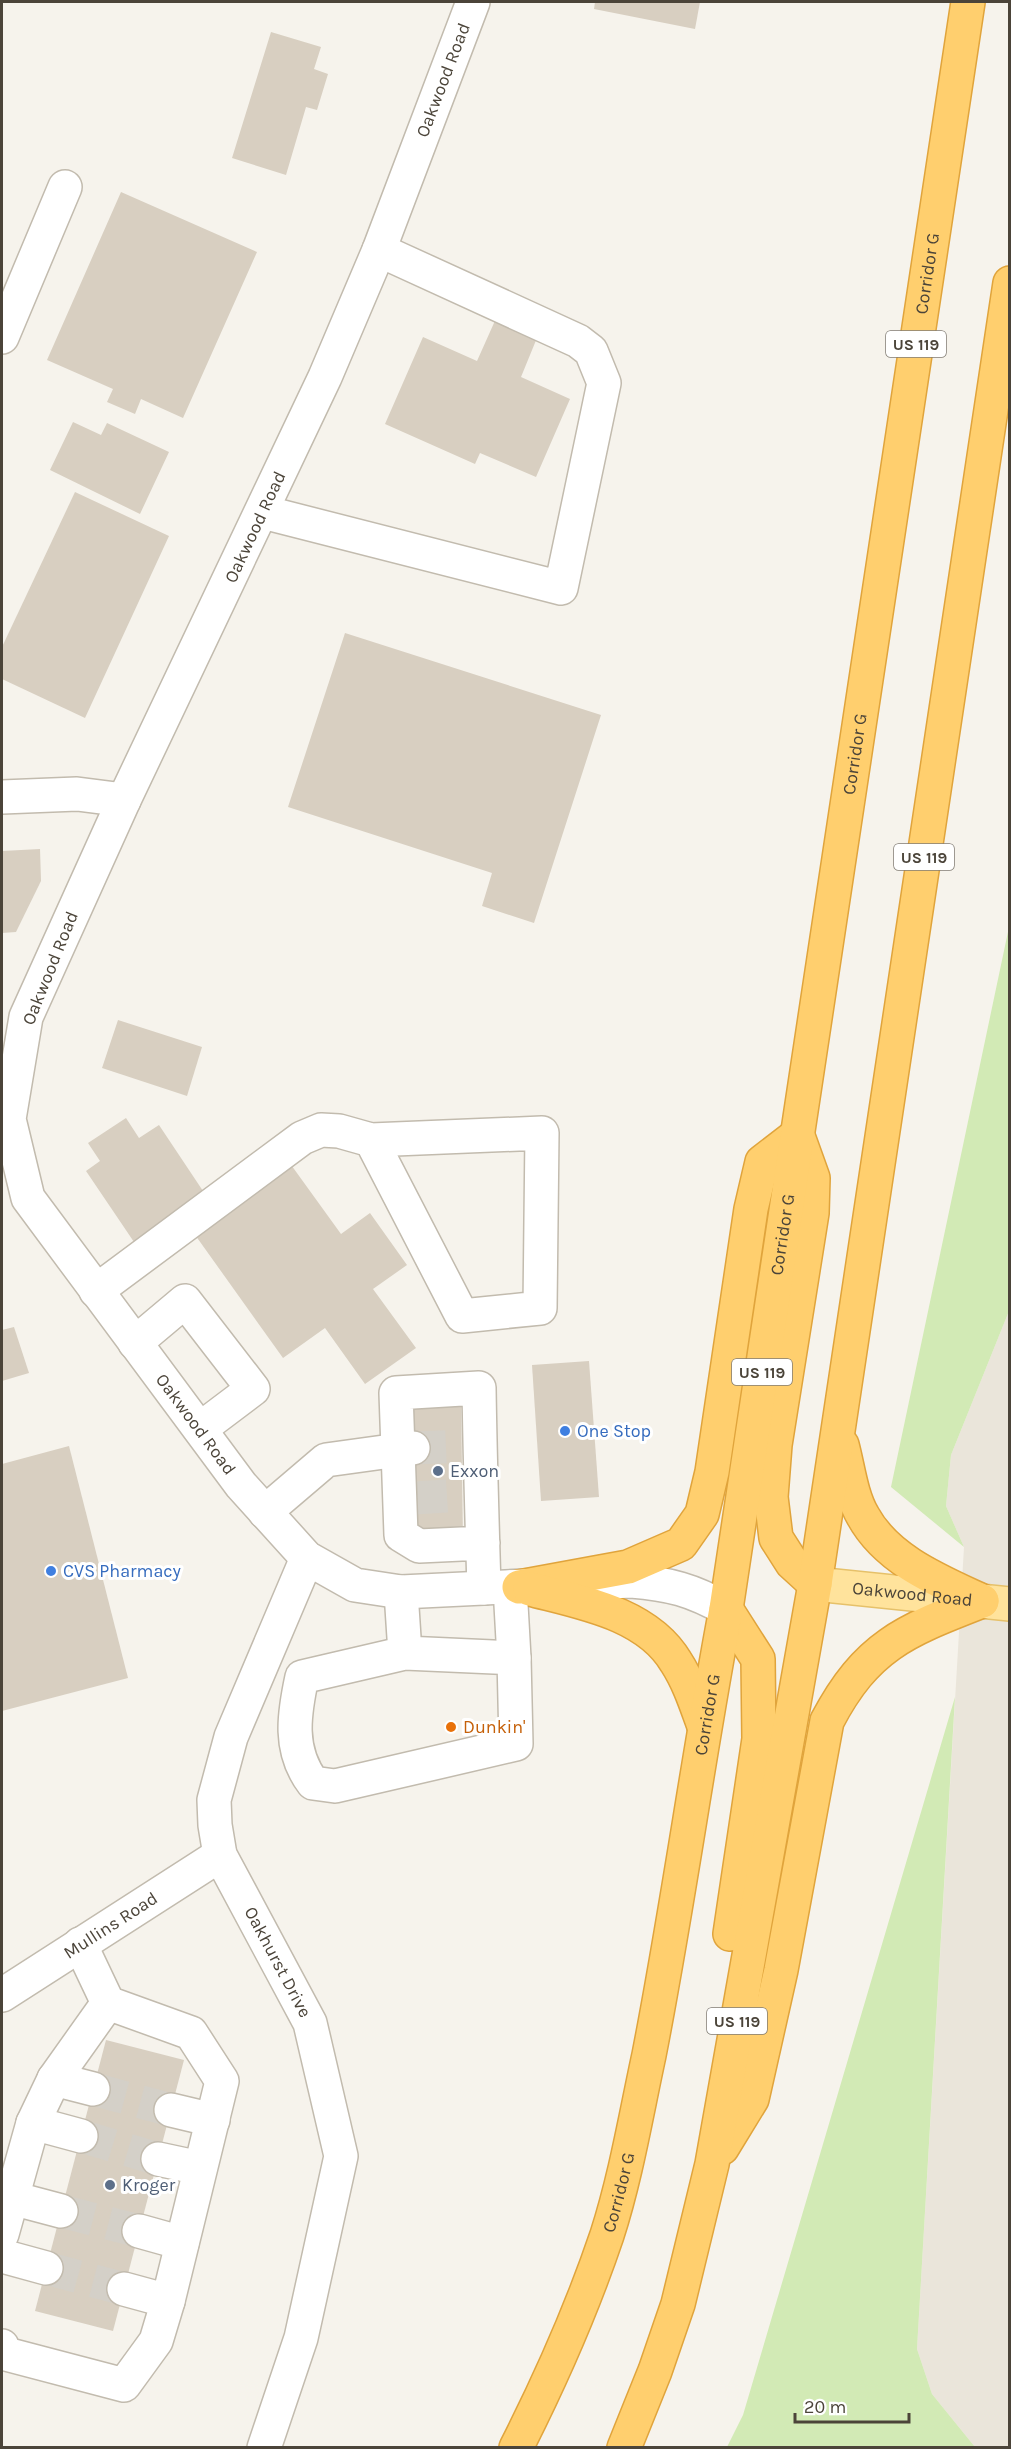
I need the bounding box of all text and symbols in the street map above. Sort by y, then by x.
street label: Oakwood Road [411,20,475,140]
street label: Corridor G [910,231,944,316]
road number: US 119 [886,331,946,357]
street label: Oakwood Road [220,468,290,586]
street label: Corridor G [838,712,872,796]
road number: US 119 [894,844,954,870]
street label: Oakwood Road [17,908,83,1028]
street label: Corridor G [765,1192,799,1277]
road number: US 119 [732,1359,792,1385]
street label: Oakwood Road [151,1369,241,1479]
place label: One Stop [577,1420,651,1442]
marker: One Stop [558,1424,572,1438]
place label: Exxon [450,1460,499,1482]
marker: Exxon [431,1464,445,1478]
place label: CVS Pharmacy [63,1560,182,1582]
marker: CVS Pharmacy [44,1564,58,1578]
street label: Oakwood Road [851,1577,974,1611]
street label: Corridor G [690,1672,725,1757]
place label: Dunkin' [463,1716,525,1738]
marker: Dunkin' [444,1720,458,1734]
street label: Mullins Road [59,1887,162,1964]
street label: Oakhurst Drive [240,1903,316,2021]
road number: US 119 [707,2008,767,2034]
street label: Corridor G [597,2150,639,2235]
place label: Kroger [122,2174,176,2196]
marker: Kroger [103,2178,117,2192]
scale bar [795,2386,909,2424]
text: 20 m [804,2396,846,2418]

